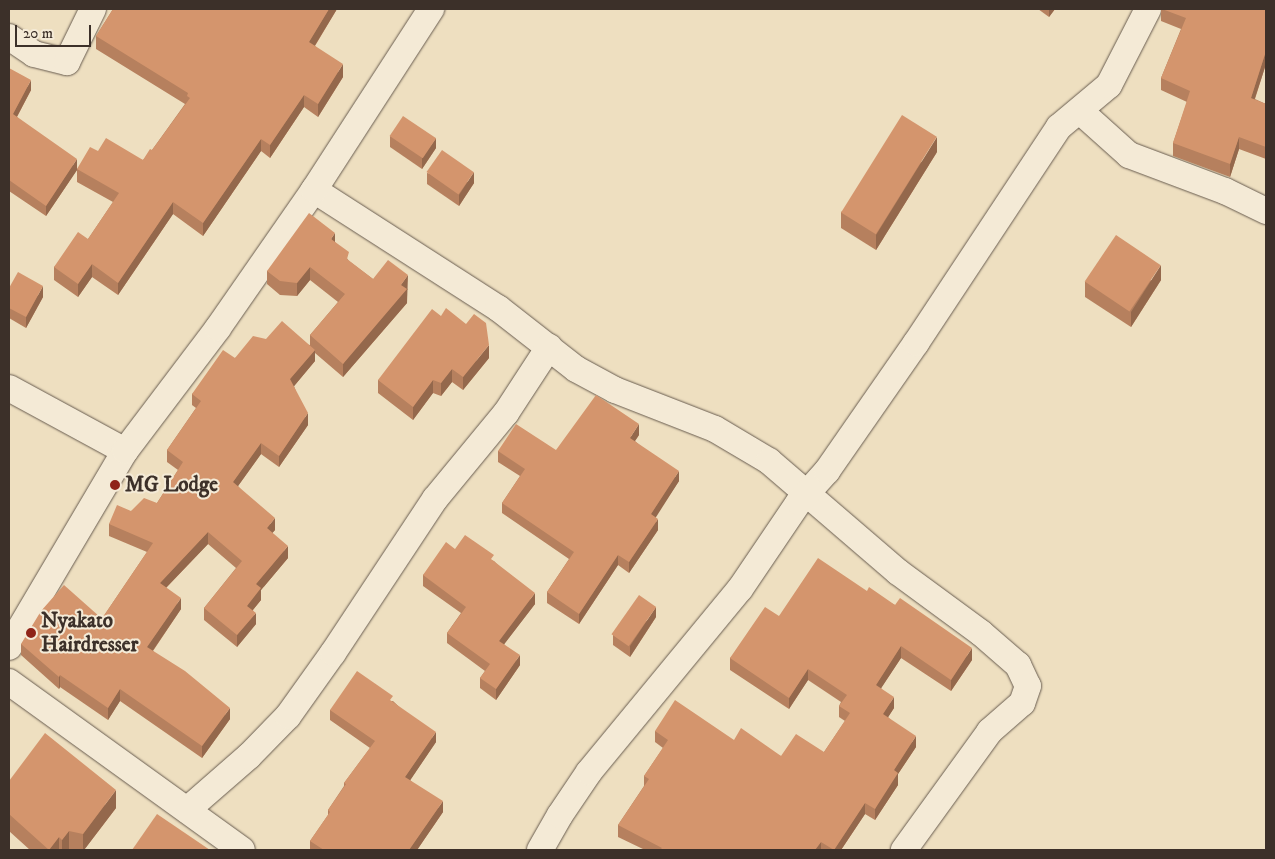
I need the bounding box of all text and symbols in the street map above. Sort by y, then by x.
scale bar [18,15,94,47]
text: 20 m [23,24,53,43]
place label: MG Lodge [125,472,218,498]
marker: MG Lodge [109,479,121,491]
place label: Nyakato Hairdresser [41,608,138,658]
marker: Nyakato Hairdresser [25,627,37,639]

